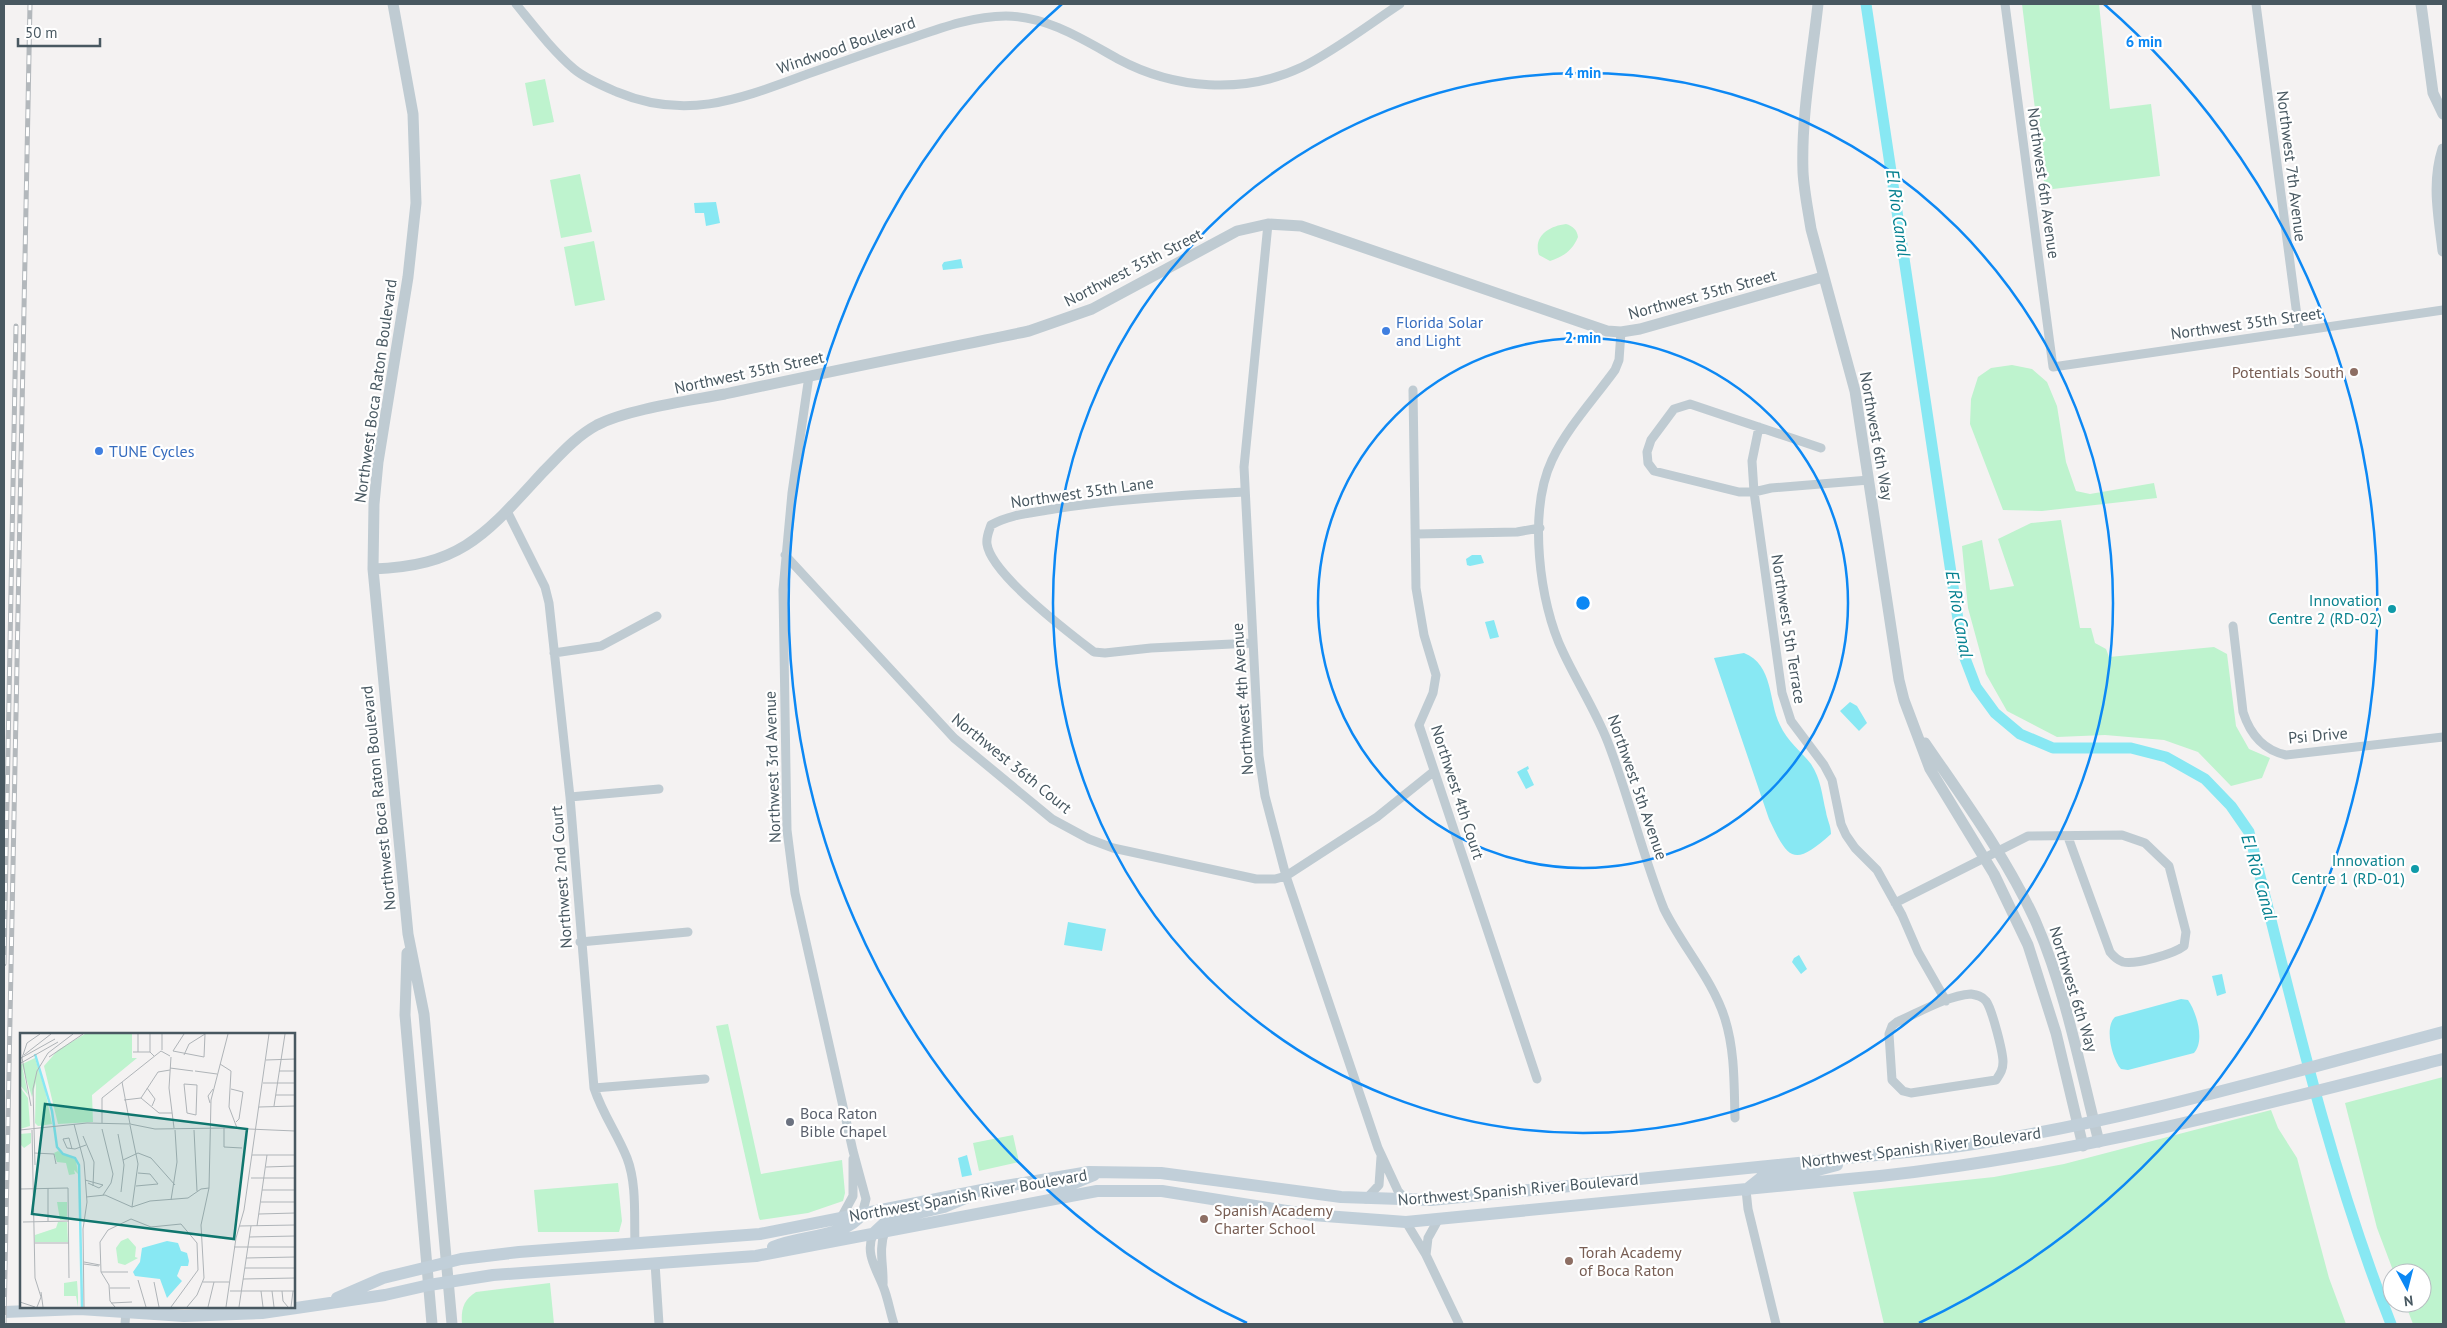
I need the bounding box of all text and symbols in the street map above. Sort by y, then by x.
street label: Windwood Boulevard [774,12,918,78]
scale bar [18,15,100,47]
text: 50 m [25,23,58,42]
text: 6 min [2126,32,2162,51]
text: 4 min [1565,63,1601,82]
street label: Northwest 7th Avenue [2273,89,2311,243]
street label: Northwest 6th Avenue [2024,106,2064,260]
water label: El Rio Canal [1881,168,1916,258]
street label: Northwest 35th Street [1061,223,1206,310]
street label: Northwest 35th Street [1626,264,1779,323]
street label: Northwest Boca Raton Boulevard [349,278,401,504]
street label: Northwest 35th Street [2169,302,2323,344]
place label: Florida Solar and Light [1396,312,1484,350]
marker: Florida Solar and Light [1380,325,1392,337]
text: 2 min [1565,328,1601,347]
street label: Northwest 35th Street [672,346,826,398]
place label: Potentials South [2232,362,2344,382]
marker: Potentials South [2348,366,2360,378]
street label: Northwest 6th Way [1856,370,1898,502]
place label: TUNE Cycles [109,441,195,461]
marker: TUNE Cycles [93,445,105,457]
street label: Northwest 35th Lane [1009,472,1155,512]
street label: Northwest 5th Terrace [1767,553,1811,705]
water label: El Rio Canal [1941,569,1978,659]
place label: Innovation Centre 2 (RD-02) [2268,590,2382,628]
centre of rings [1574,594,1592,612]
marker: Innovation Centre 2 (RD-02) [2386,603,2398,615]
street label: Northwest 4th Avenue [1227,622,1257,776]
street label: Northwest Boca Raton Boulevard [356,685,400,911]
street label: Northwest 3rd Avenue [759,691,785,843]
street label: Northwest 36th Court [948,708,1076,818]
street label: Northwest 5th Avenue [1604,712,1672,862]
street label: Northwest 4th Court [1427,722,1489,862]
street label: Psi Drive [2287,722,2349,748]
street label: Northwest 2nd Court [546,804,576,949]
water label: El Rio Canal [2236,831,2283,922]
place label: Innovation Centre 1 (RD-01) [2291,850,2405,888]
marker: Innovation Centre 1 (RD-01) [2409,863,2421,875]
street label: Northwest 6th Way [2045,924,2103,1055]
inset map [20,1033,295,1308]
place label: Boca Raton Bible Chapel [800,1103,887,1141]
marker: Boca Raton Bible Chapel [784,1116,796,1128]
street label: Northwest Spanish River Boulevard [1800,1122,2042,1172]
street label: Northwest Spanish River Boulevard [847,1164,1089,1226]
street label: Northwest Spanish River Boulevard [1397,1169,1639,1209]
place label: Spanish Academy Charter School [1214,1200,1333,1238]
marker: Spanish Academy Charter School [1198,1213,1210,1225]
place label: Torah Academy of Boca Raton [1579,1242,1682,1280]
marker: Torah Academy of Boca Raton [1563,1255,1575,1267]
north arrow [2382,1263,2432,1313]
text: N [2403,1291,2414,1310]

